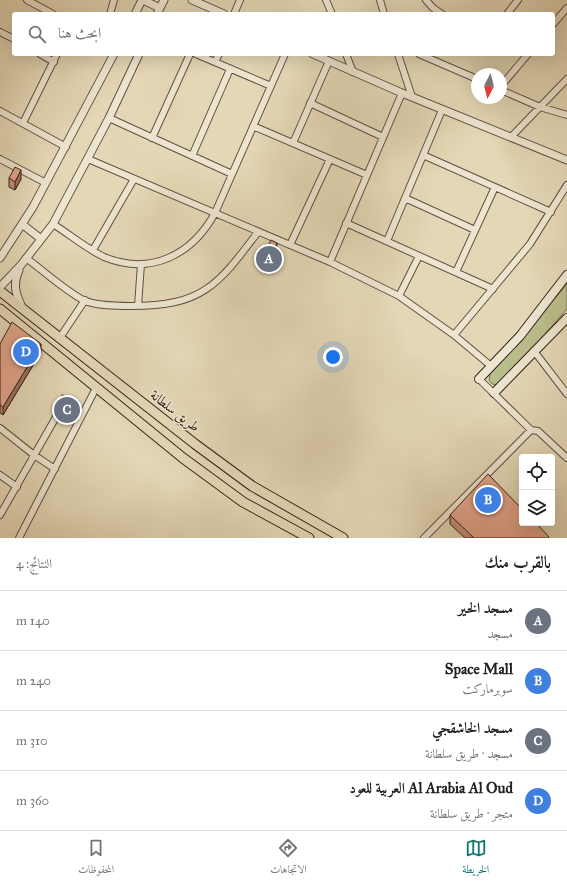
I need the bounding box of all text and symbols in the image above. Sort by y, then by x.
search box [12,12,555,56]
icon: search [26,23,48,45]
text: ابحث هنا [58,24,101,42]
north arrow [471,68,507,104]
pin: A [256,244,282,274]
pin: D [13,337,39,367]
your location [323,347,343,367]
street label: طريق سلطانة [147,386,203,436]
pin: C [54,395,80,425]
map controls [519,454,555,526]
button: locate [519,454,555,490]
pin: B [475,485,501,515]
button: layers [519,490,555,526]
text: بالقرب منك [485,552,551,573]
text: النتائج: 4 [16,556,52,572]
text: مسجد الخير [458,599,513,617]
text: 140 m [16,613,50,629]
text: A [534,613,542,629]
text: مسجد [487,626,513,642]
text: Space Mall [445,660,513,678]
text: 240 m [16,673,51,689]
text: B [534,673,542,689]
text: سوبرماركت [463,681,513,697]
text: مسجد الخاشقجي [432,719,513,737]
text: 310 m [16,733,48,749]
text: C [534,733,542,749]
text: مسجد · طريق سلطانة [425,746,513,762]
text: Al Arabia Al Oud العربية للعود [349,779,513,797]
text: 360 m [16,793,49,809]
text: D [533,793,543,809]
text: متجر · طريق سلطانة [430,806,513,822]
tab: المحفوظات [78,837,114,880]
tab: الاتجاهات [270,837,307,880]
tab: الخريطة [462,837,489,880]

